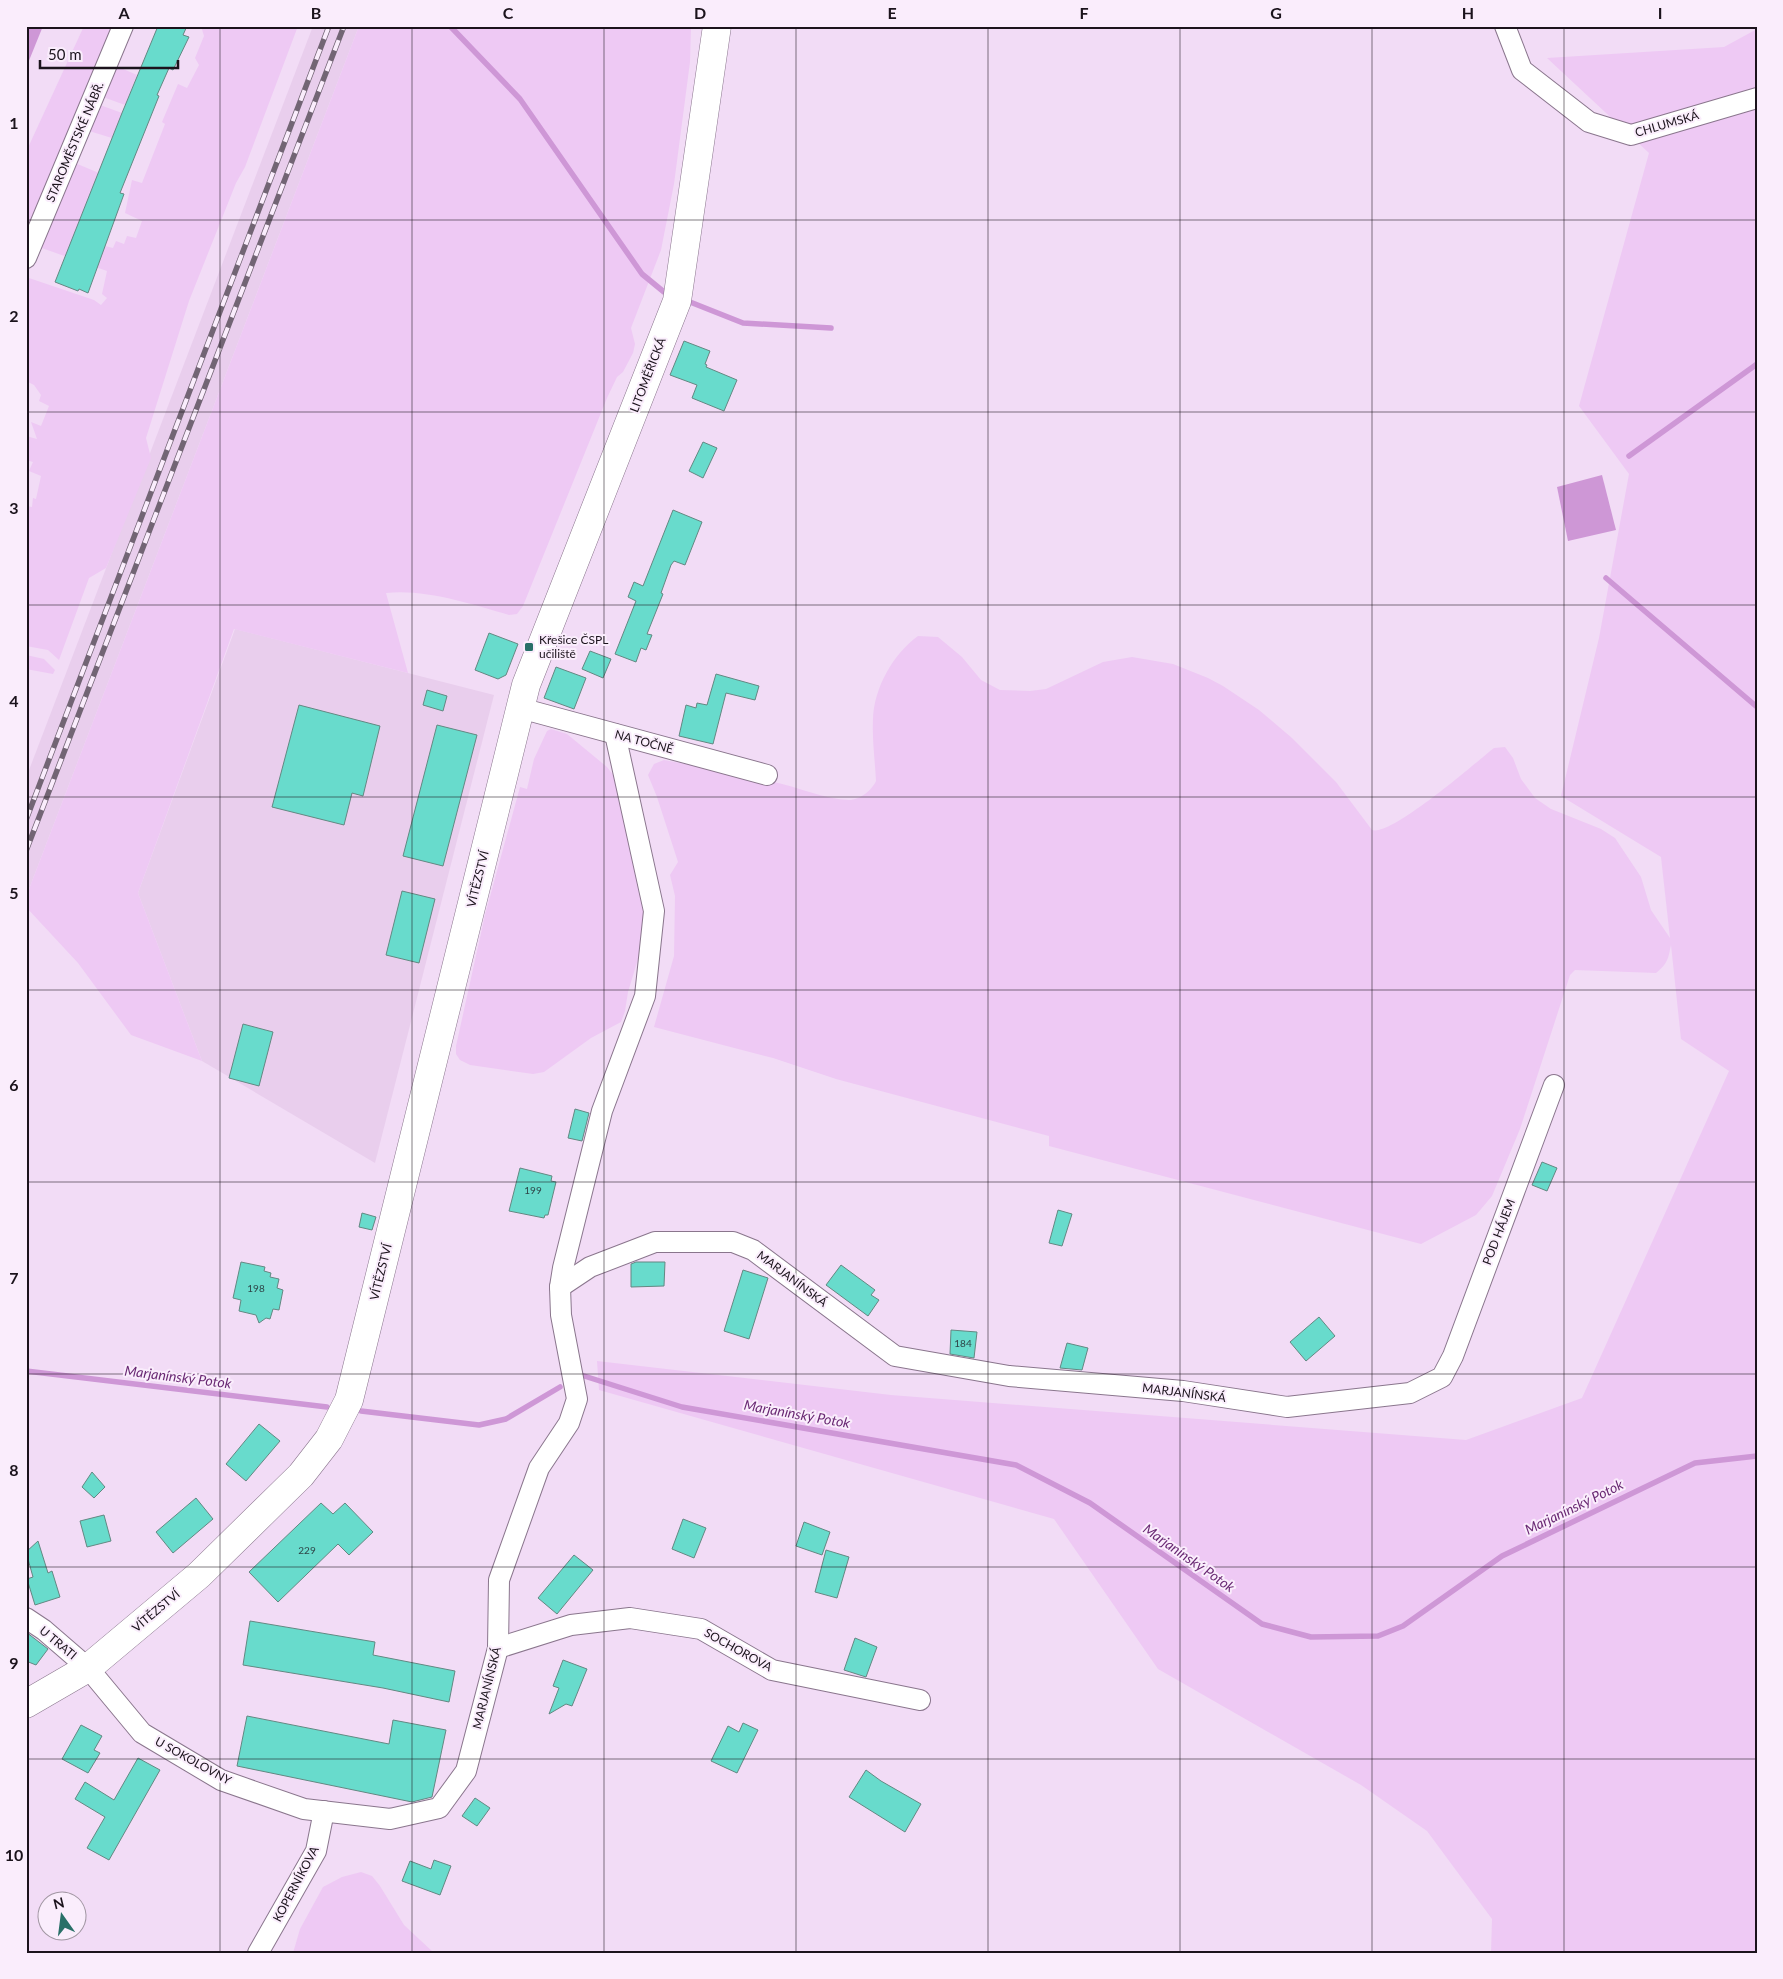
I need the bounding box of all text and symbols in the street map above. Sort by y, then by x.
text: A [117,3,130,22]
text: B [311,3,321,22]
text: C [503,3,514,22]
text: D [694,3,706,22]
text: E [887,3,897,22]
text: F [1079,3,1089,22]
text: G [1270,3,1282,22]
text: H [1462,3,1474,22]
text: I [1658,3,1662,22]
scale bar [40,38,178,70]
text: 50 m [48,45,82,63]
street label: STAROMĚSTSKÉ NÁBŘ. [42,79,107,204]
street label: CHLUMSKÁ [1633,107,1701,140]
text: 1 [9,113,19,132]
text: 2 [9,306,19,325]
street label: LITOMĚŘICKÁ [626,335,669,414]
text: 3 [9,498,19,517]
place label: Křešice ČSPL učiliště [539,632,608,661]
marker: Křešice ČSPL učiliště [523,641,535,653]
text: 4 [9,691,19,710]
street label: NA TOČNĚ [613,727,675,757]
street label: VÍTĚZSTVÍ [463,848,492,909]
text: 5 [9,883,19,902]
text: 6 [9,1075,19,1094]
house number: 199 [524,1184,542,1196]
street label: POD HÁJEM [1479,1197,1518,1267]
street label: VÍTĚZSTVÍ [366,1241,395,1302]
street label: MARJANÍNSKÁ [754,1247,831,1310]
text: 7 [9,1268,19,1287]
house number: 198 [247,1282,265,1294]
house number: 184 [954,1337,972,1349]
water label: Marjanínský Potok [124,1362,233,1392]
street label: MARJANÍNSKÁ [1141,1380,1228,1405]
water label: Marjanínský Potok [743,1396,852,1431]
text: 8 [9,1460,19,1479]
water label: Marjanínský Potok [1522,1475,1626,1538]
water label: Marjanínský Potok [1140,1520,1238,1596]
house number: 229 [298,1544,316,1556]
street label: VÍTĚZSTVÍ [129,1586,183,1635]
street label: U TRATI [37,1623,80,1662]
street label: SOCHOROVA [702,1625,776,1675]
street label: MARJANÍNSKÁ [469,1644,504,1731]
text: 9 [9,1653,19,1672]
street label: U SOKOLOVNY [152,1733,234,1788]
street label: KOPERNÍKOVA [269,1843,322,1924]
text: 10 [5,1845,23,1864]
north arrow [38,1892,88,1942]
text: N [51,1893,66,1912]

